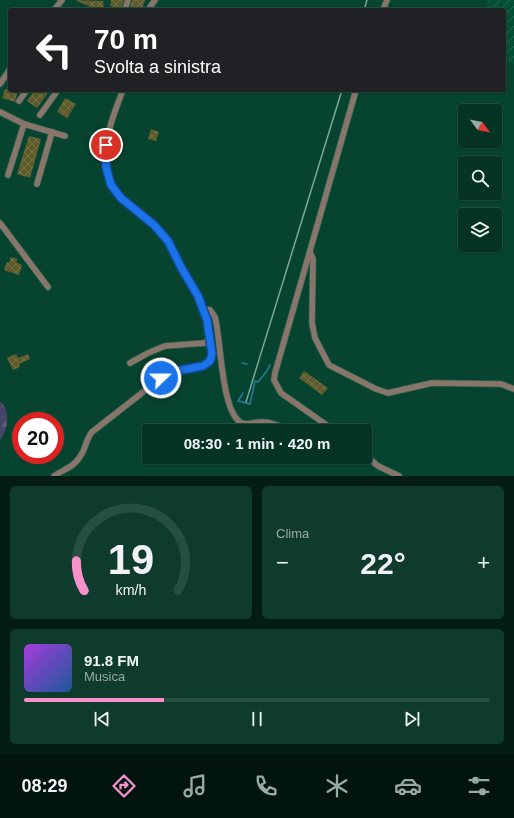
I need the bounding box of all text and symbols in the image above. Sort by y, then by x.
icon: left [28,24,80,76]
text: 70 m [94,24,158,55]
text: Svolta a sinistra [94,57,221,77]
north arrow [458,104,502,148]
map controls [458,104,502,252]
pin [89,128,123,162]
icon: arrive [95,134,117,156]
button: search [458,156,502,200]
button: layers [458,208,502,252]
position arrow [140,357,182,399]
speed limit sign: 20 [12,412,64,464]
text: 08:30 · 1 min · 420 m [184,435,330,452]
text: Clima [276,526,309,541]
text: 19 [108,535,154,582]
text: 22° [360,547,406,580]
text: − [276,550,289,575]
text: + [477,550,490,575]
text: km/h [116,581,147,597]
text: 91.8 FM [84,652,139,669]
text: Musica [84,669,125,684]
icon: previous [91,708,113,730]
icon: pause [246,708,268,730]
icon: next [401,708,423,730]
icon: directions [110,772,138,800]
icon: music [181,772,209,800]
icon: phone [252,772,280,800]
icon: climate [323,772,351,800]
icon: car [394,772,422,800]
icon: filters [465,772,493,800]
text: 08:29 [21,776,67,796]

